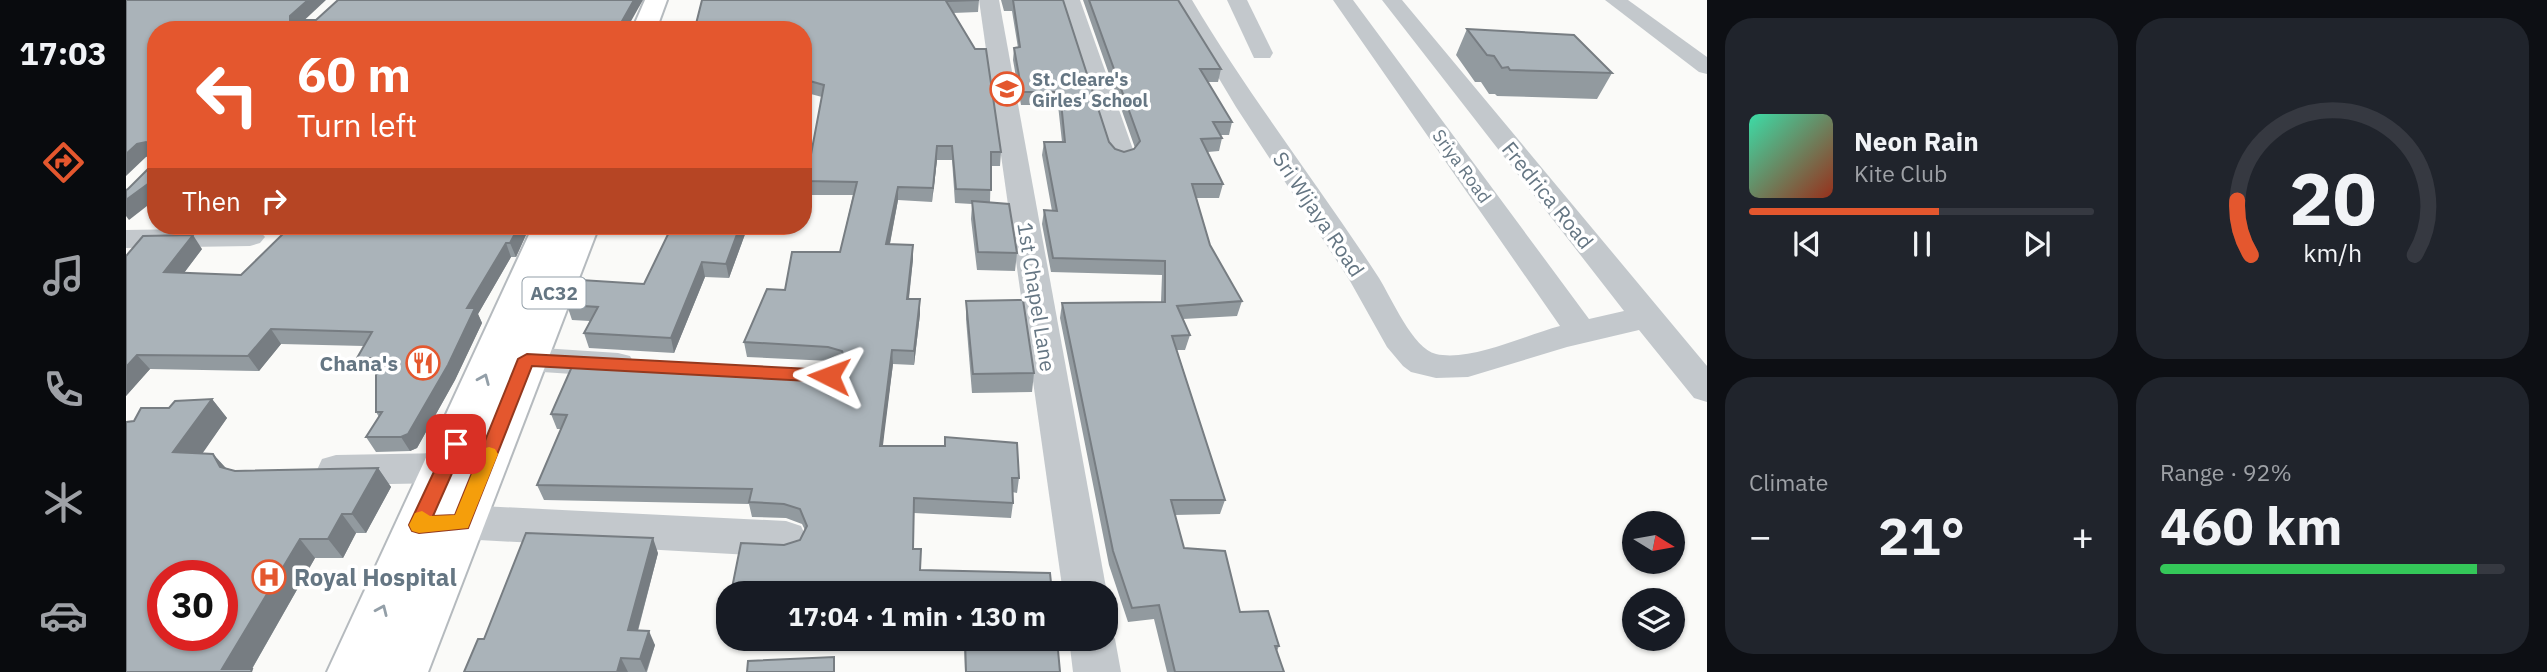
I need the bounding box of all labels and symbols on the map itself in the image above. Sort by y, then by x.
place label: St. Cleare's Girles' School [1032,68,1148,112]
school or university icon: St. Cleare's Girles' School [988,70,1026,108]
street label: Sriya Road [1428,125,1496,207]
street label: Fredrica Road [1496,135,1600,255]
street label: Sri Wijaya Road [1267,146,1371,282]
street label: 1st Chapel Lane [1011,220,1063,374]
road number: AC32 [522,278,586,308]
position arrow [792,339,866,413]
restaurant icon: Chana's [404,344,442,382]
place label: Chana's [320,349,398,377]
one-way arrow [476,374,490,386]
pin [426,414,486,474]
north arrow [1622,511,1685,574]
hospital icon: Royal Hospital [250,558,288,596]
speed limit sign: 30 [147,560,238,651]
place label: Royal Hospital [294,561,457,593]
one-way arrow [374,604,388,617]

